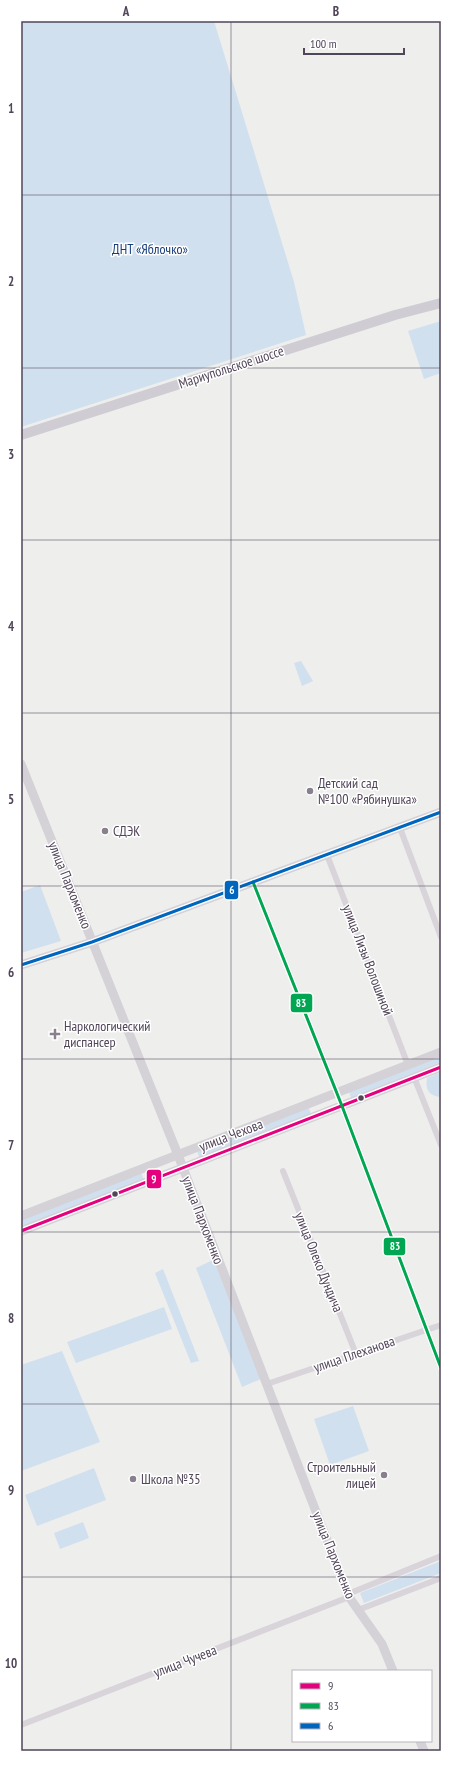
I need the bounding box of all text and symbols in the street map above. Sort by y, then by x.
text: A [122,3,130,20]
text: B [333,3,339,20]
scale bar [304,30,404,56]
text: 100 m [310,36,337,51]
text: 1 [8,100,14,117]
park label: ДНТ «Яблочко» [112,240,188,258]
text: 2 [8,273,14,290]
street label: Мариупольское шоссе [176,341,286,393]
text: 3 [8,446,14,463]
text: 4 [8,618,15,635]
place label: Детский сад №100 «Рябинушка» [318,774,417,808]
marker: Детский сад №100 «Рябинушка» [305,786,315,796]
text: 5 [8,791,14,808]
place label: СДЭК [113,822,140,840]
marker: СДЭК [100,826,110,836]
street label: улица Пархоменко [44,839,96,931]
line badge: 6 [224,880,239,900]
text: 6 [229,883,235,897]
street label: улица Лизы Волошиной [339,902,397,1018]
text: 6 [8,964,14,981]
line badge: 83 [290,993,313,1013]
text: 83 [296,996,306,1010]
place label: Наркологический диспансер [64,1017,151,1051]
marker: Наркологический диспансер [49,1028,61,1040]
unlabelled marker [356,1093,366,1103]
street label: улица Чехова [197,1115,265,1155]
text: 7 [8,1137,14,1154]
line badge: 9 [146,1169,162,1189]
text: 9 [151,1172,157,1186]
street label: улица Пархоменко [178,1174,228,1266]
unlabelled marker [110,1189,120,1199]
street label: улица Олеко Дундича [291,1209,347,1315]
line badge: 83 [383,1237,406,1256]
text: 83 [390,1239,400,1253]
text: 8 [8,1310,14,1327]
street label: улица Плеханова [311,1332,397,1376]
place label: Строительный лицей [307,1458,376,1492]
place label: Школа №35 [141,1470,201,1488]
marker: Строительный лицей [379,1470,389,1480]
marker: Школа №35 [128,1474,138,1484]
text: 9 [8,1482,14,1499]
street label: улица Пархоменко [308,1509,360,1601]
street label: улица Чучева [151,1641,219,1681]
text: 10 [5,1655,17,1672]
legend [292,1670,432,1742]
text: 9 [328,1678,333,1693]
text: 83 [328,1698,339,1713]
text: 6 [328,1718,333,1733]

